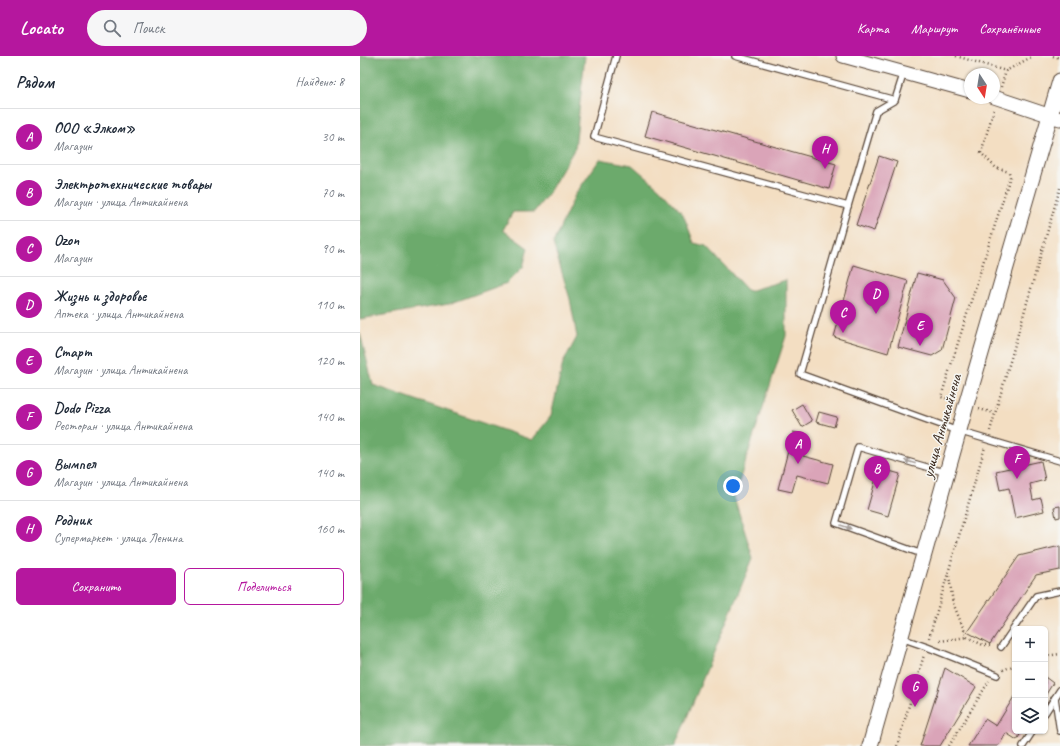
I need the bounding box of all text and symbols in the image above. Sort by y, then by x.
search box [87,10,367,46]
text: Locato [20,16,63,40]
icon: search [101,17,123,39]
text: Поиск [133,19,165,38]
text: Карта [857,20,889,37]
text: Маршрут [911,20,957,37]
text: Сохранённые [979,20,1040,37]
north arrow [964,68,1000,104]
text: Рядом [16,72,54,93]
text: Найдено: 8 [296,74,344,90]
text: ООО «Элком» [54,119,135,138]
text: A [26,129,32,145]
text: 30 m [322,129,344,145]
pin: H [812,136,838,169]
text: Магазин [54,138,92,154]
text: Электротехнические товары [54,175,211,194]
text: B [26,185,32,201]
text: 70 m [322,185,344,201]
text: Магазин · улица Антикайнена [54,194,187,210]
text: Ozon [54,231,79,250]
text: C [26,241,32,257]
text: 90 m [322,241,344,257]
text: Магазин [54,250,92,266]
pin: D [863,281,889,314]
text: Жизнь и здоровье [54,287,146,306]
text: D [25,297,33,313]
text: 110 m [316,297,344,313]
pin: C [830,300,856,333]
text: Аптека · улица Антикайнена [54,306,183,322]
pin: E [907,313,933,346]
text: Старт [54,343,92,362]
text: E [26,353,32,369]
text: 120 m [316,353,344,369]
text: Магазин · улица Антикайнена [54,362,187,378]
street label: улица Антикайнена [917,370,967,481]
text: Dodo Pizza [54,399,110,418]
text: F [26,409,32,425]
text: 140 m [316,409,344,425]
text: Ресторан · улица Антикайнена [54,418,192,434]
pin: A [785,431,811,464]
pin: F [1004,446,1030,479]
text: Вымпел [54,455,96,474]
pin: B [864,456,890,489]
one-way arrow [903,459,915,465]
text: G [26,465,32,481]
text: 140 m [316,465,344,481]
text: Магазин · улица Антикайнена [54,474,187,490]
your location [723,476,743,496]
text: Родник [54,511,92,530]
text: H [25,521,33,537]
text: 160 m [316,521,344,537]
one-way arrow [841,524,853,530]
text: Супермаркет · улица Ленина [54,530,183,546]
button: Сохранить [16,568,176,605]
button: Поделиться [184,568,344,605]
map controls [1012,626,1048,734]
button: + [1012,626,1048,662]
button: − [1012,662,1048,698]
pin: G [902,674,928,707]
button: layers [1012,698,1048,734]

